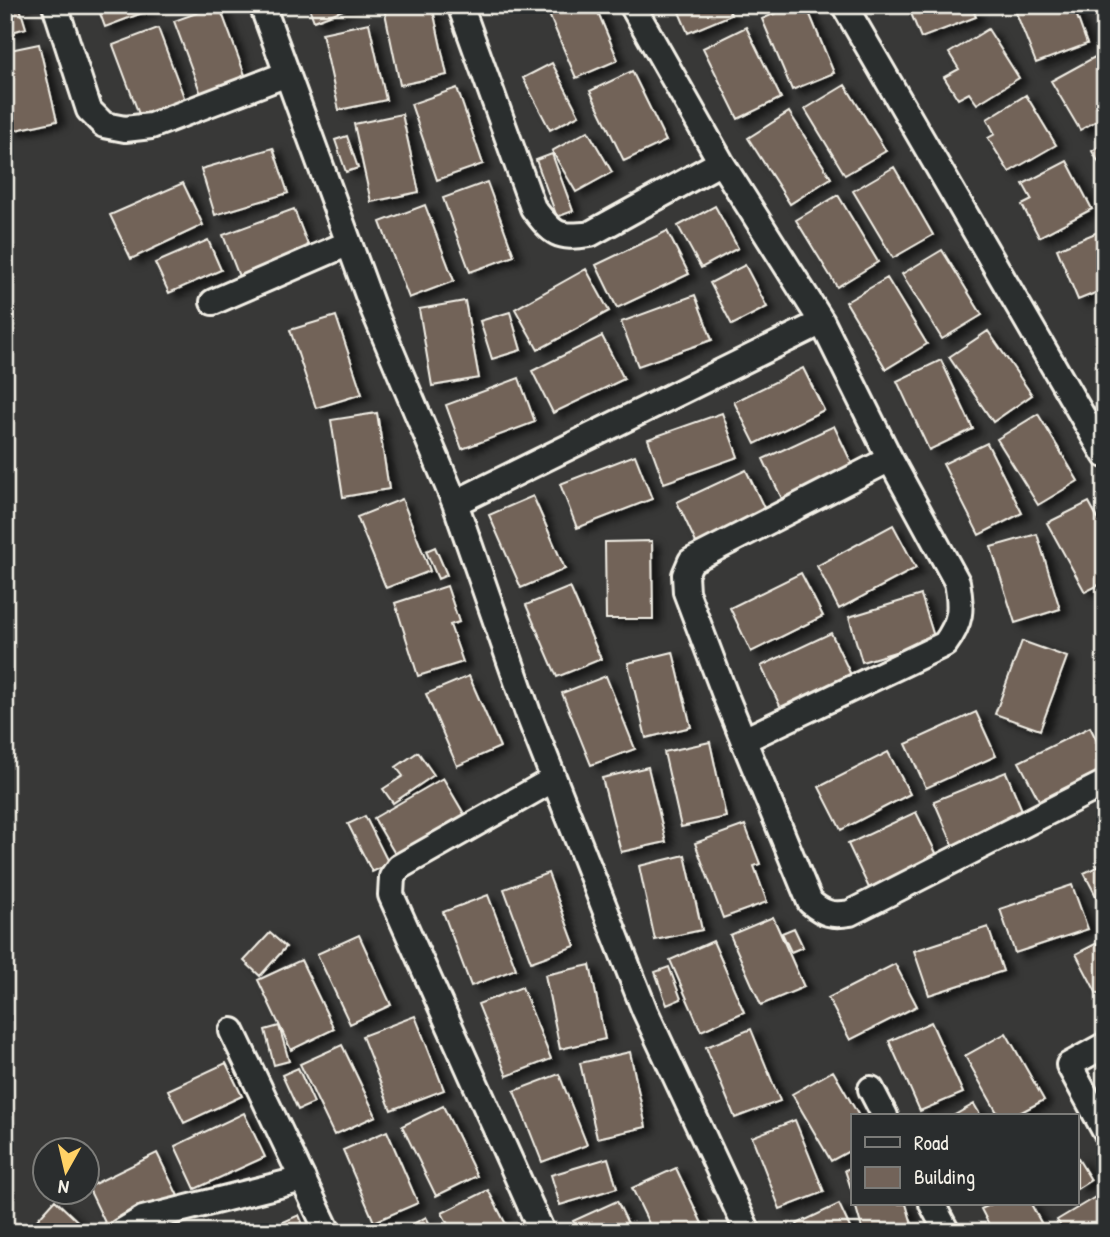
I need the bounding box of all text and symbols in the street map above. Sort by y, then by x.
legend [851,1114,1078,1206]
text: Road [914,1128,948,1157]
north arrow [32,1136,102,1206]
text: Building [914,1162,975,1191]
text: N [57,1174,70,1201]

